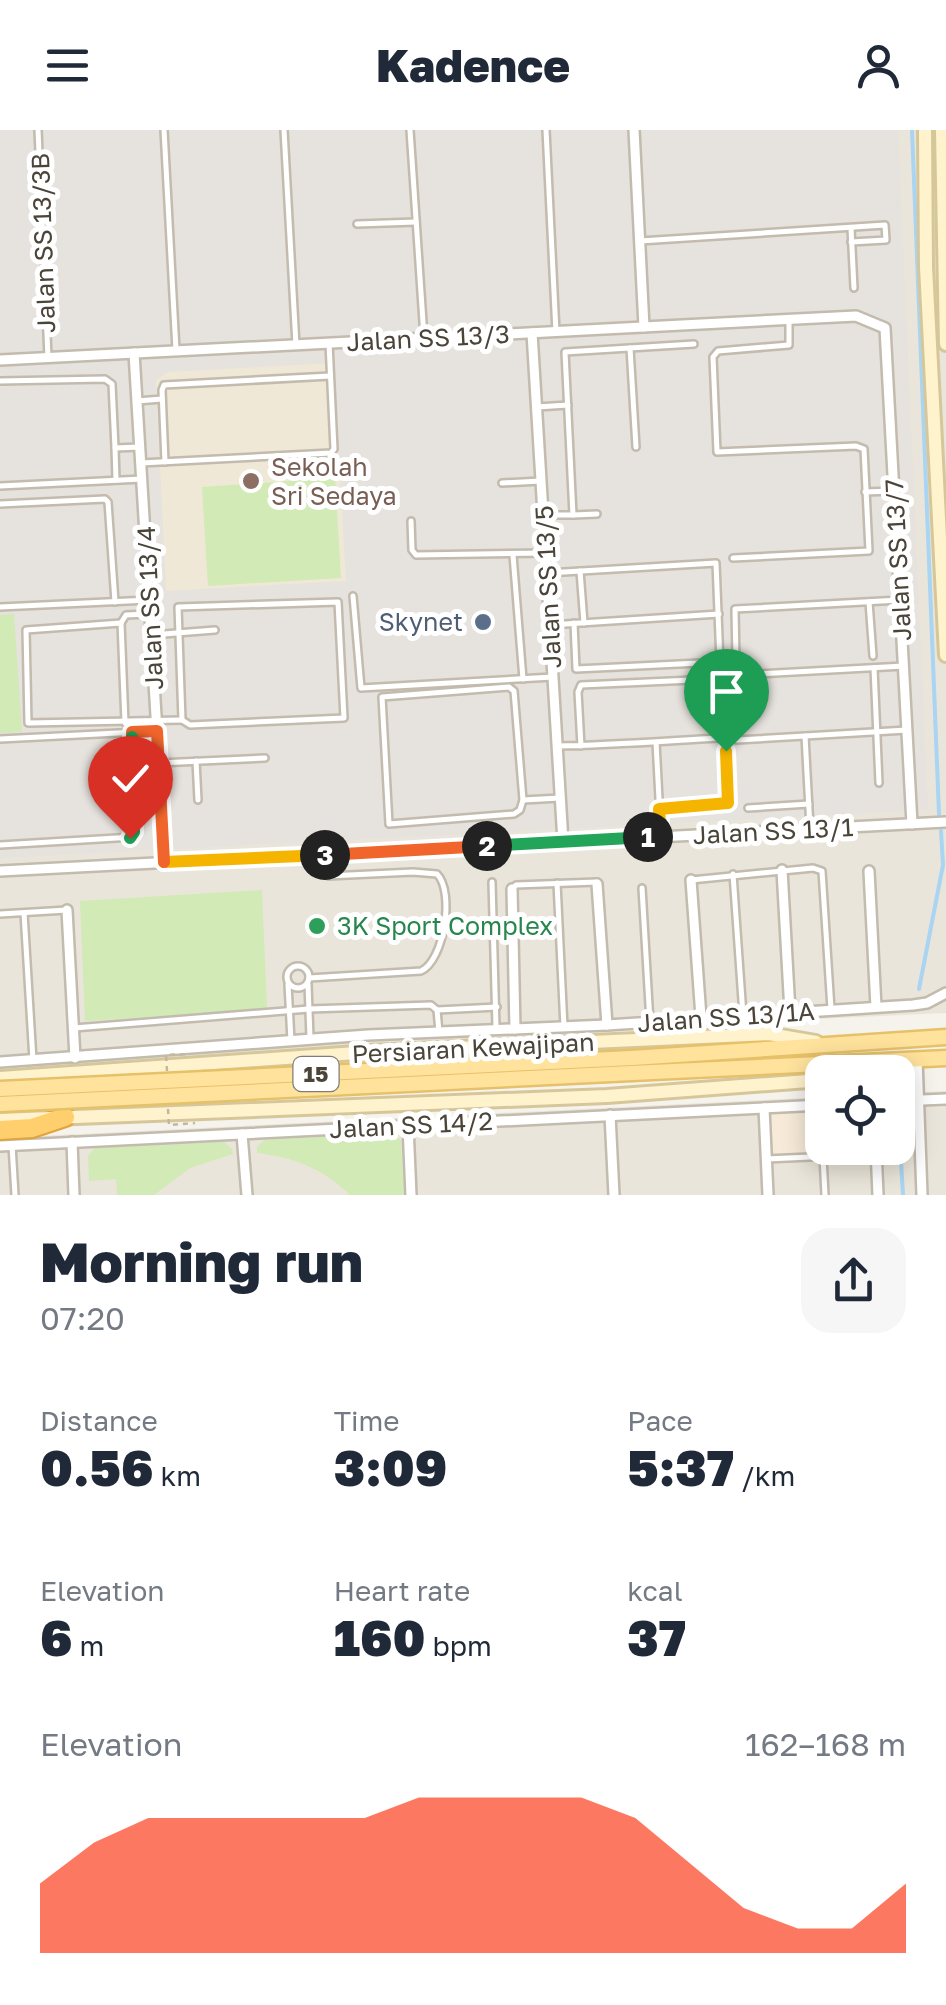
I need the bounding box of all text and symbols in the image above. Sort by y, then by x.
icon: menu [40,38,95,93]
text: Kadence [376,38,570,92]
icon: person [851,38,906,93]
street label: Jalan SS 13/3B [24,152,61,334]
street label: Jalan SS 13/3 [346,318,510,357]
place label: Sekolah Sri Sedaya [271,451,397,511]
marker: Sekolah Sri Sedaya [240,470,262,492]
street label: Jalan SS 13/7 [878,478,917,642]
street label: Jalan SS 13/5 [528,505,567,669]
street label: Jalan SS 13/4 [130,525,169,691]
place label: Skynet [379,606,463,637]
marker: Skynet [472,611,494,633]
pin [684,649,769,752]
icon: arrive [699,664,754,719]
pin [88,736,173,839]
icon: check [103,751,158,806]
street label: Jalan SS 13/1 [692,811,854,850]
pin: 1 [623,812,673,862]
text: 1 [641,820,655,853]
pin: 2 [462,821,512,871]
text: 2 [478,829,496,862]
pin: 3 [300,830,350,880]
text: 3 [316,838,334,871]
place label: 3K Sport Complex [337,910,553,941]
marker: 3K Sport Complex [306,915,328,937]
street label: Jalan SS 13/1A [636,995,816,1038]
street label: Persiaran Kewajipan [351,1026,595,1069]
map controls [805,1055,915,1165]
button: locate [805,1055,915,1165]
road number: 15 [294,1057,338,1091]
street label: Jalan SS 14/2 [328,1105,494,1144]
text: Morning run [40,1228,363,1294]
button: share [801,1228,906,1333]
text: 07:20 [40,1299,125,1337]
text: Distance [40,1404,158,1437]
text: Time [334,1404,400,1437]
text: Pace [627,1404,693,1437]
text: 0.56 [40,1437,154,1497]
text: 3:09 [334,1437,447,1497]
text: 5:37 [627,1437,734,1497]
text: km [154,1459,201,1492]
text: /km [734,1459,795,1492]
text: Elevation [40,1574,165,1607]
text: Heart rate [334,1574,470,1607]
text: kcal [627,1574,683,1607]
text: 6 [40,1607,73,1667]
text: 160 [334,1607,426,1667]
text: 37 [627,1607,686,1667]
text: m [73,1629,104,1662]
text: bpm [426,1629,492,1662]
text: Elevation [40,1725,182,1763]
text: 162–168 m [745,1725,906,1763]

